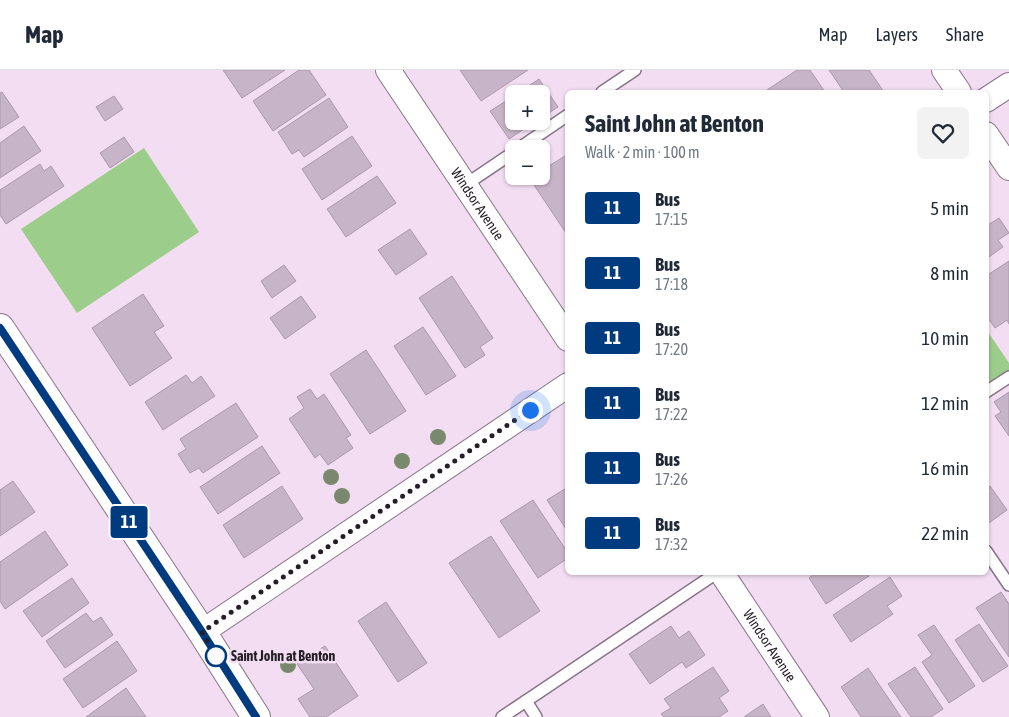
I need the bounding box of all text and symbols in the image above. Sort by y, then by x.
text: Map [25,21,64,48]
text: Map [818,24,847,45]
text: Layers [875,24,918,45]
text: Share [946,24,984,45]
map controls [505,85,550,185]
button: + [505,85,550,130]
button: heart [917,107,969,159]
text: Saint John at Benton [585,110,764,137]
button: − [505,140,550,185]
text: Walk · 2 min · 100 m [585,143,699,161]
street label: Windsor Avenue [448,165,507,243]
text: Bus [655,188,680,210]
text: 11 [604,197,621,218]
text: 5 min [930,197,969,219]
text: 17:15 [655,210,688,228]
text: Bus [655,253,680,275]
text: 11 [604,262,621,283]
text: 8 min [930,262,969,284]
text: 17:18 [655,275,688,293]
text: Bus [655,318,680,340]
text: 11 [604,327,621,348]
text: 10 min [921,327,969,349]
text: 17:20 [655,340,688,358]
text: Bus [655,383,680,405]
text: 11 [604,392,621,413]
text: 12 min [921,392,969,414]
your location [518,398,543,423]
text: 17:22 [655,405,688,423]
text: Bus [655,448,680,470]
text: 11 [604,457,621,478]
text: 16 min [921,457,969,479]
text: 17:26 [655,470,688,488]
line badge: 11 [106,506,152,538]
text: 11 [121,511,137,532]
text: Bus [655,513,680,535]
text: 11 [604,522,621,543]
text: 22 min [921,522,969,544]
text: 17:32 [655,535,688,553]
street label: Windsor Avenue [740,606,799,684]
marker: Saint John at Benton [205,645,227,667]
place label: Saint John at Benton [231,648,336,664]

